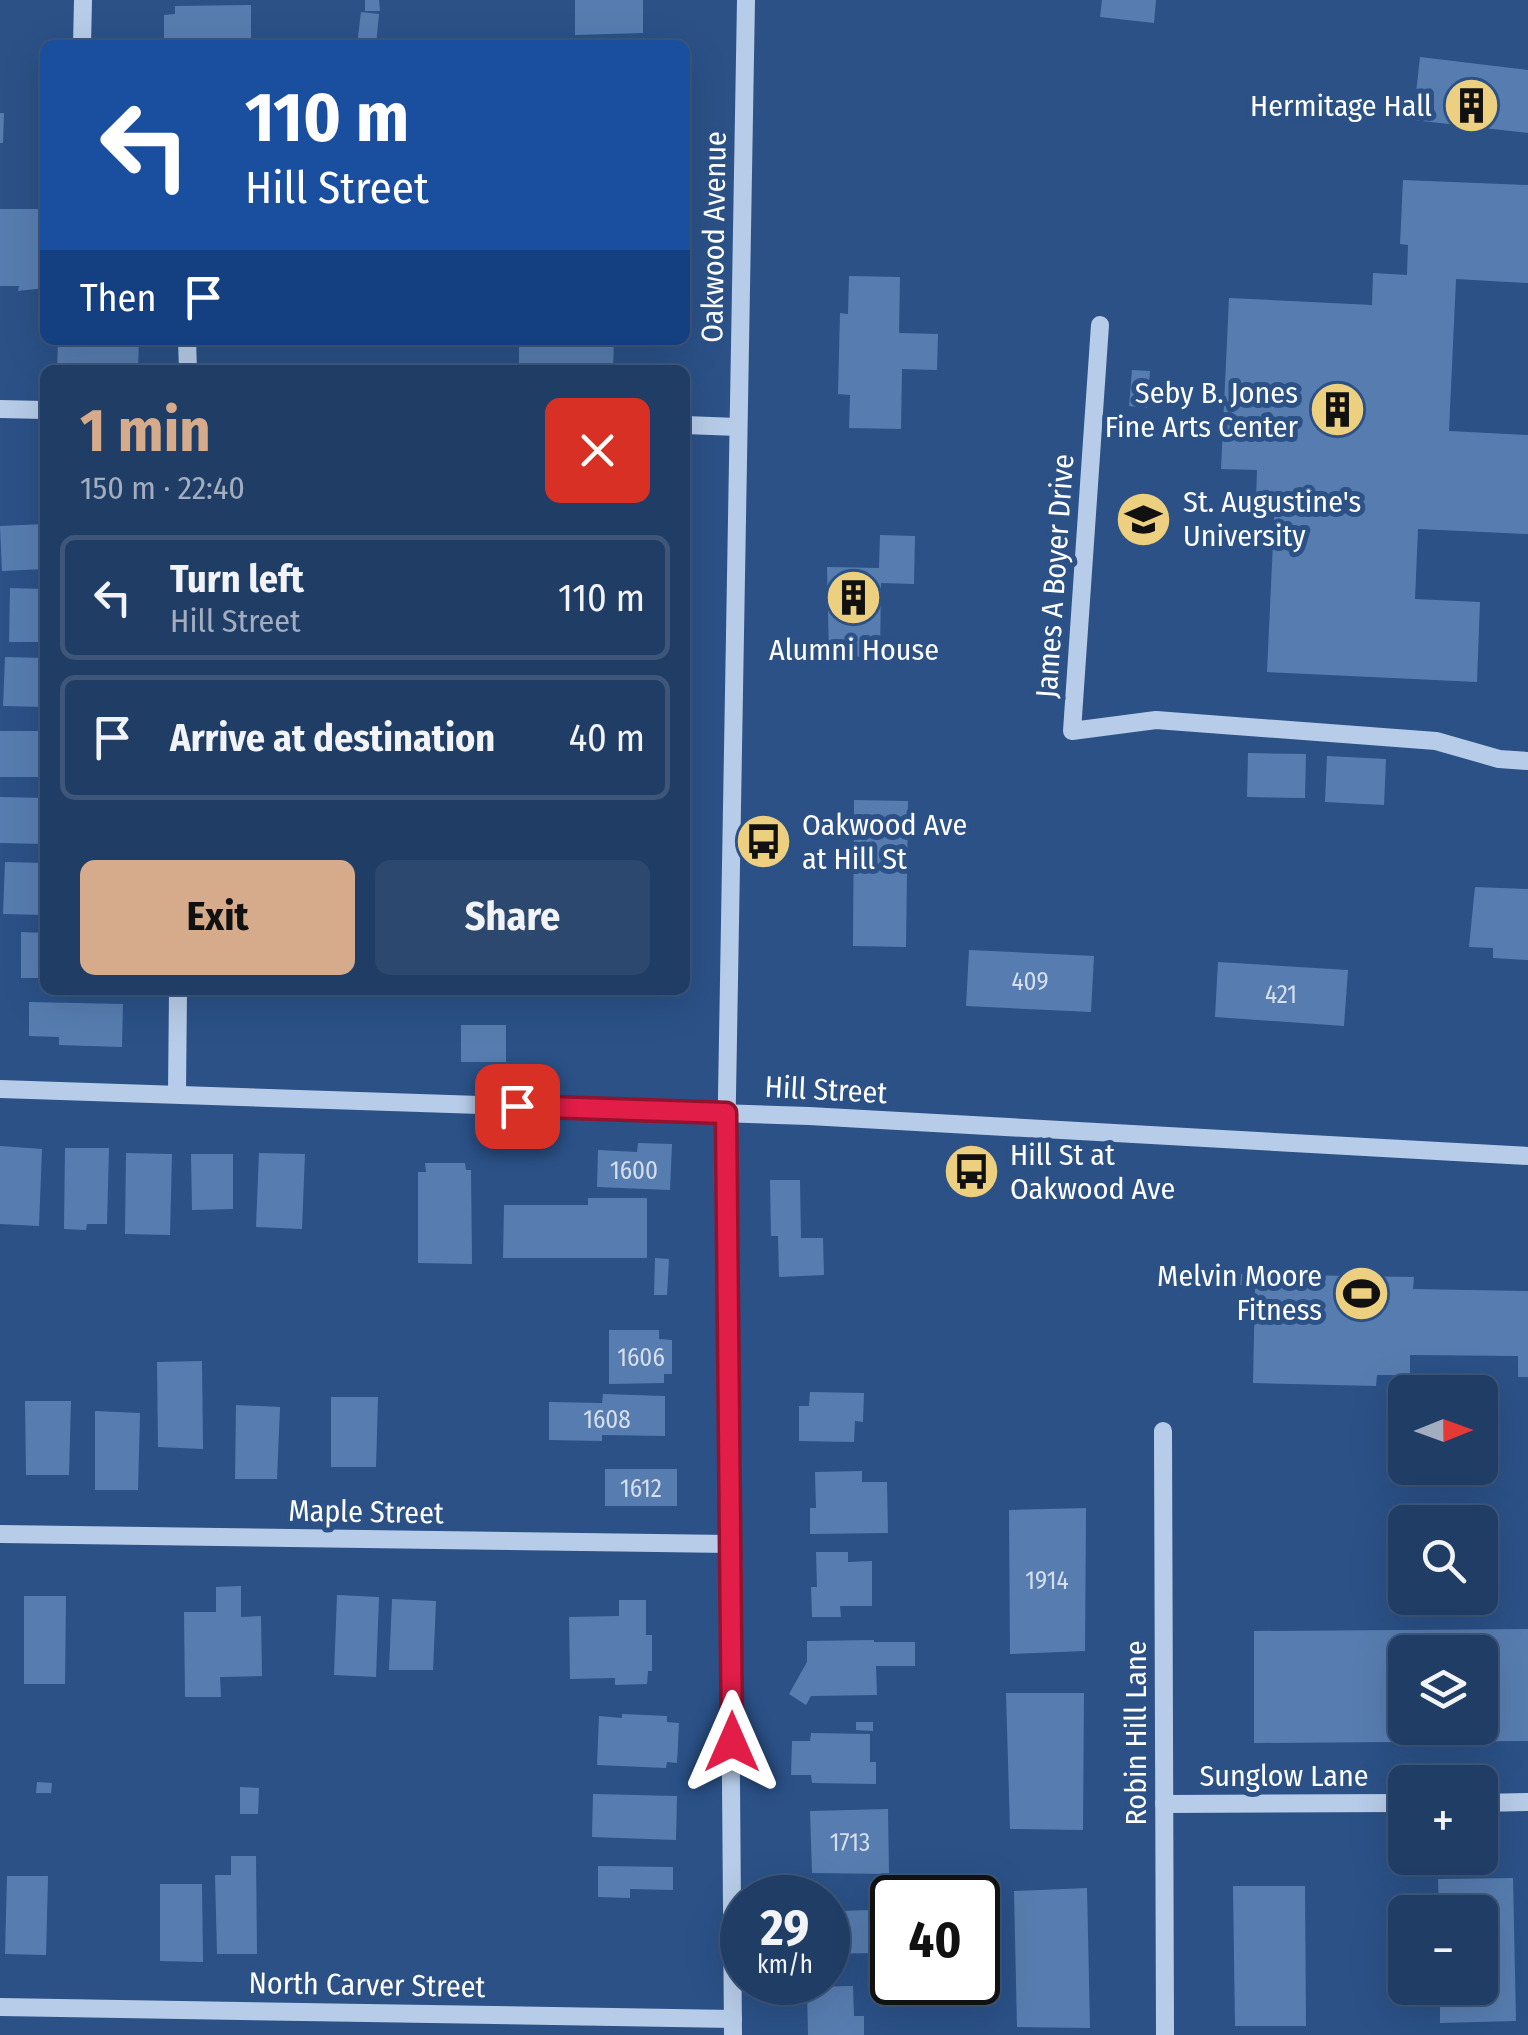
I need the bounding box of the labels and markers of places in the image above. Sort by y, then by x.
building icon: Hermitage Hall [1441,76,1501,136]
place label: Hermitage Hall [1250,88,1432,124]
place label: Seby B. Jones Fine Arts Center [1105,375,1299,445]
building icon: Seby B. Jones Fine Arts Center [1307,380,1367,440]
place label: St. Augustine's University [1183,484,1361,554]
school or university icon: St. Augustine's University [1114,489,1174,549]
building icon: Alumni House [824,568,884,628]
place label: Alumni House [769,632,939,668]
place label: Oakwood Ave at Hill St [802,807,967,877]
bus stop icon: Oakwood Ave at Hill St [733,812,793,872]
pin [475,1064,560,1149]
place label: Hill St at Oakwood Ave [1010,1137,1175,1207]
bus stop icon: Hill St at Oakwood Ave [941,1142,1001,1202]
place label: Melvin Moore Fitness [1157,1258,1322,1328]
sports icon: Melvin Moore Fitness [1331,1263,1391,1323]

